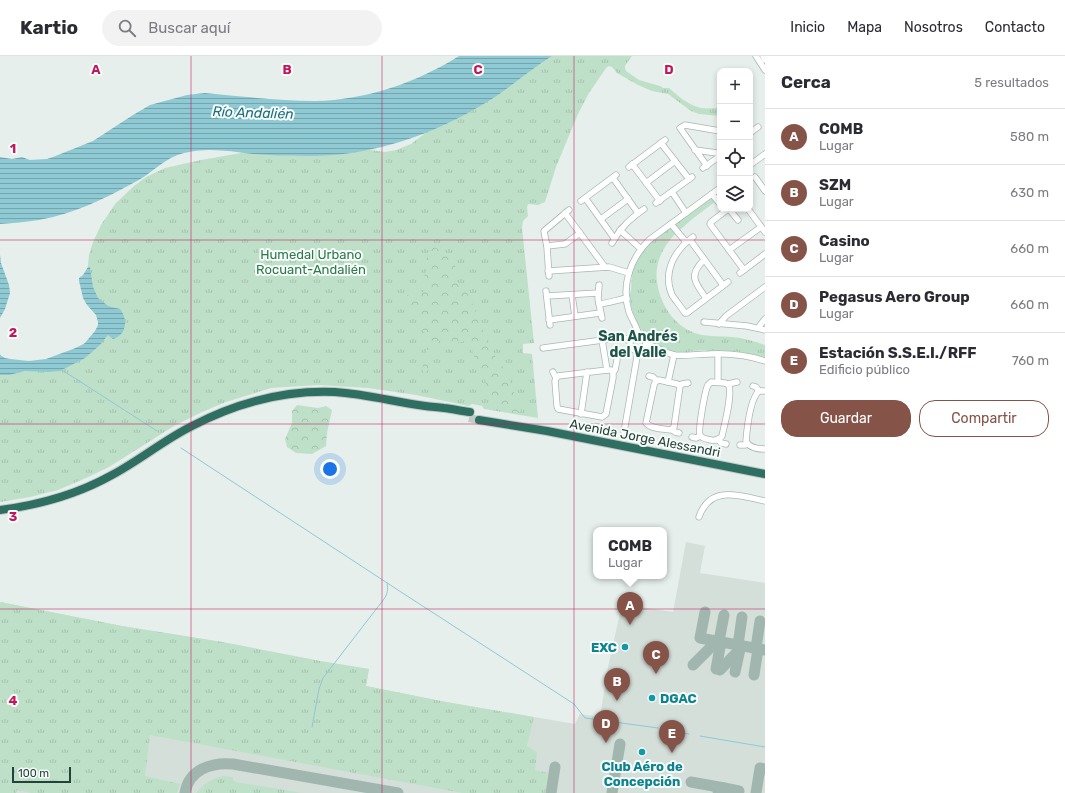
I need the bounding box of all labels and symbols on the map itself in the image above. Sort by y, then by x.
text: A [91,62,101,77]
text: B [282,62,292,77]
text: C [473,62,483,77]
text: D [664,62,674,77]
water label: Río Andalién [212,103,294,123]
text: 1 [10,141,16,156]
park label: Humedal Urbano Rocuant-Andalién [256,247,366,277]
text: 2 [9,325,17,340]
district label: San Andrés del Valle [598,328,678,361]
street label: Avenida Jorge Alessandri [568,416,722,461]
your location [320,459,340,479]
text: 3 [9,509,18,524]
pin: A [617,592,643,625]
place label: EXC [591,640,617,655]
pin: C [643,641,669,674]
marker: EXC [620,642,630,652]
pin: B [604,668,630,701]
place label: DGAC [660,691,697,706]
text: 4 [9,693,18,708]
marker: DGAC [647,693,657,703]
pin: D [593,710,619,743]
pin: E [659,720,685,753]
marker: Club Aéro de Concepción [637,747,647,757]
place label: Club Aéro de Concepción [601,759,683,789]
scale bar [12,765,71,784]

